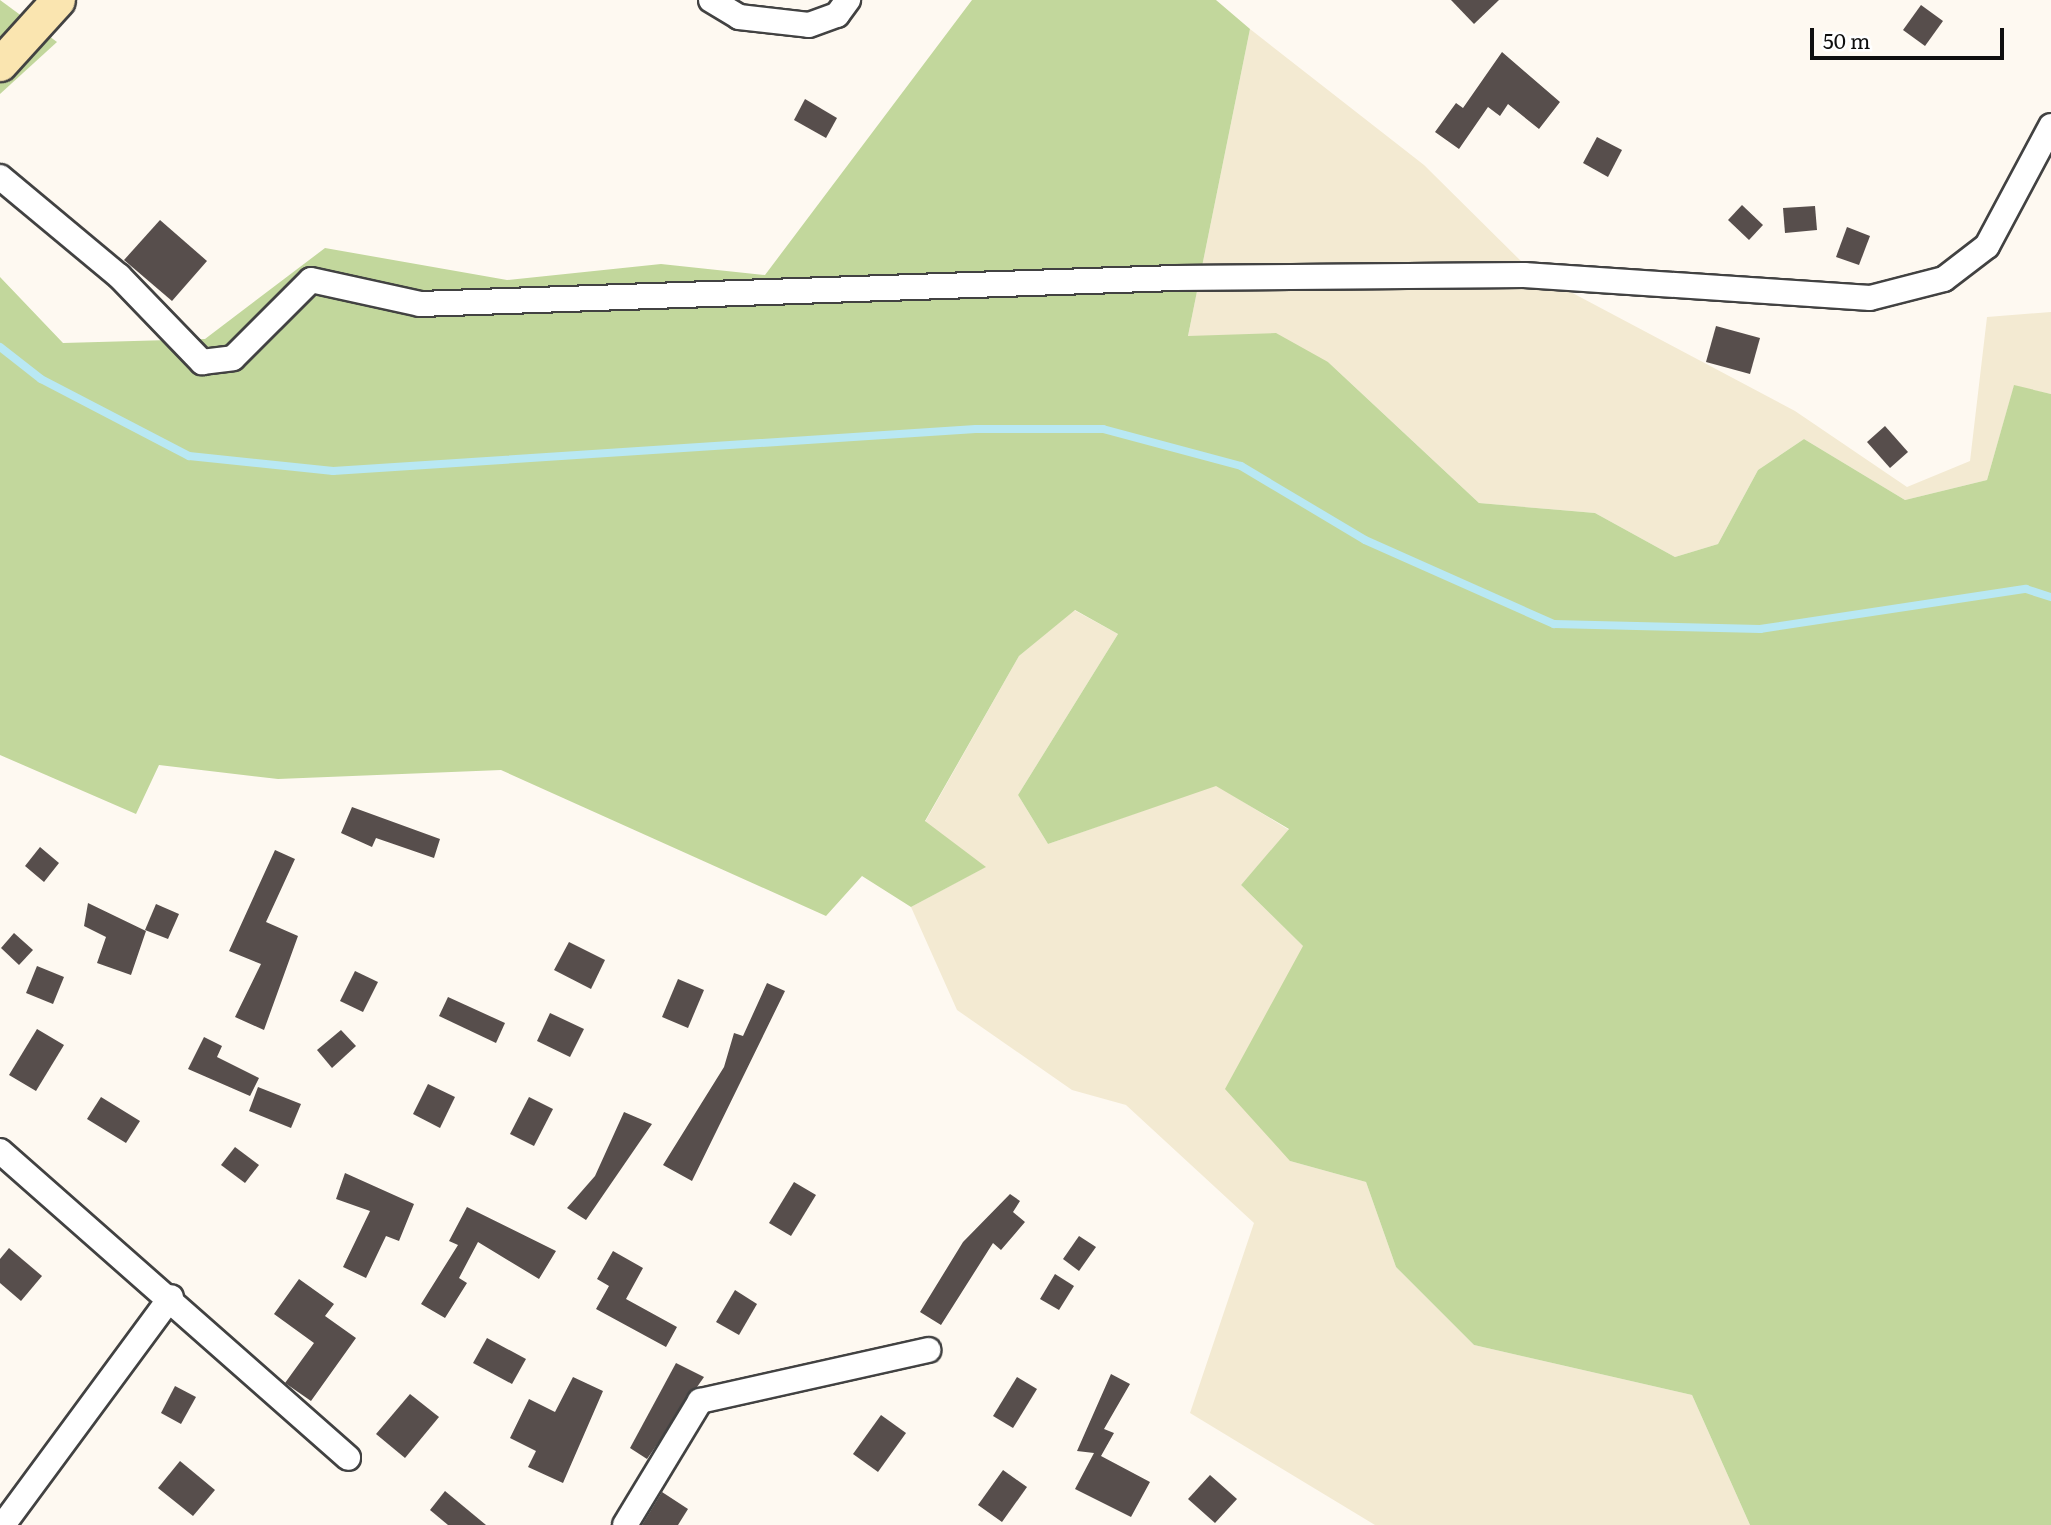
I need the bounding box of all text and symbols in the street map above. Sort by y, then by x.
scale bar [1813,14,2007,58]
text: 50 m [1823,24,1870,55]

